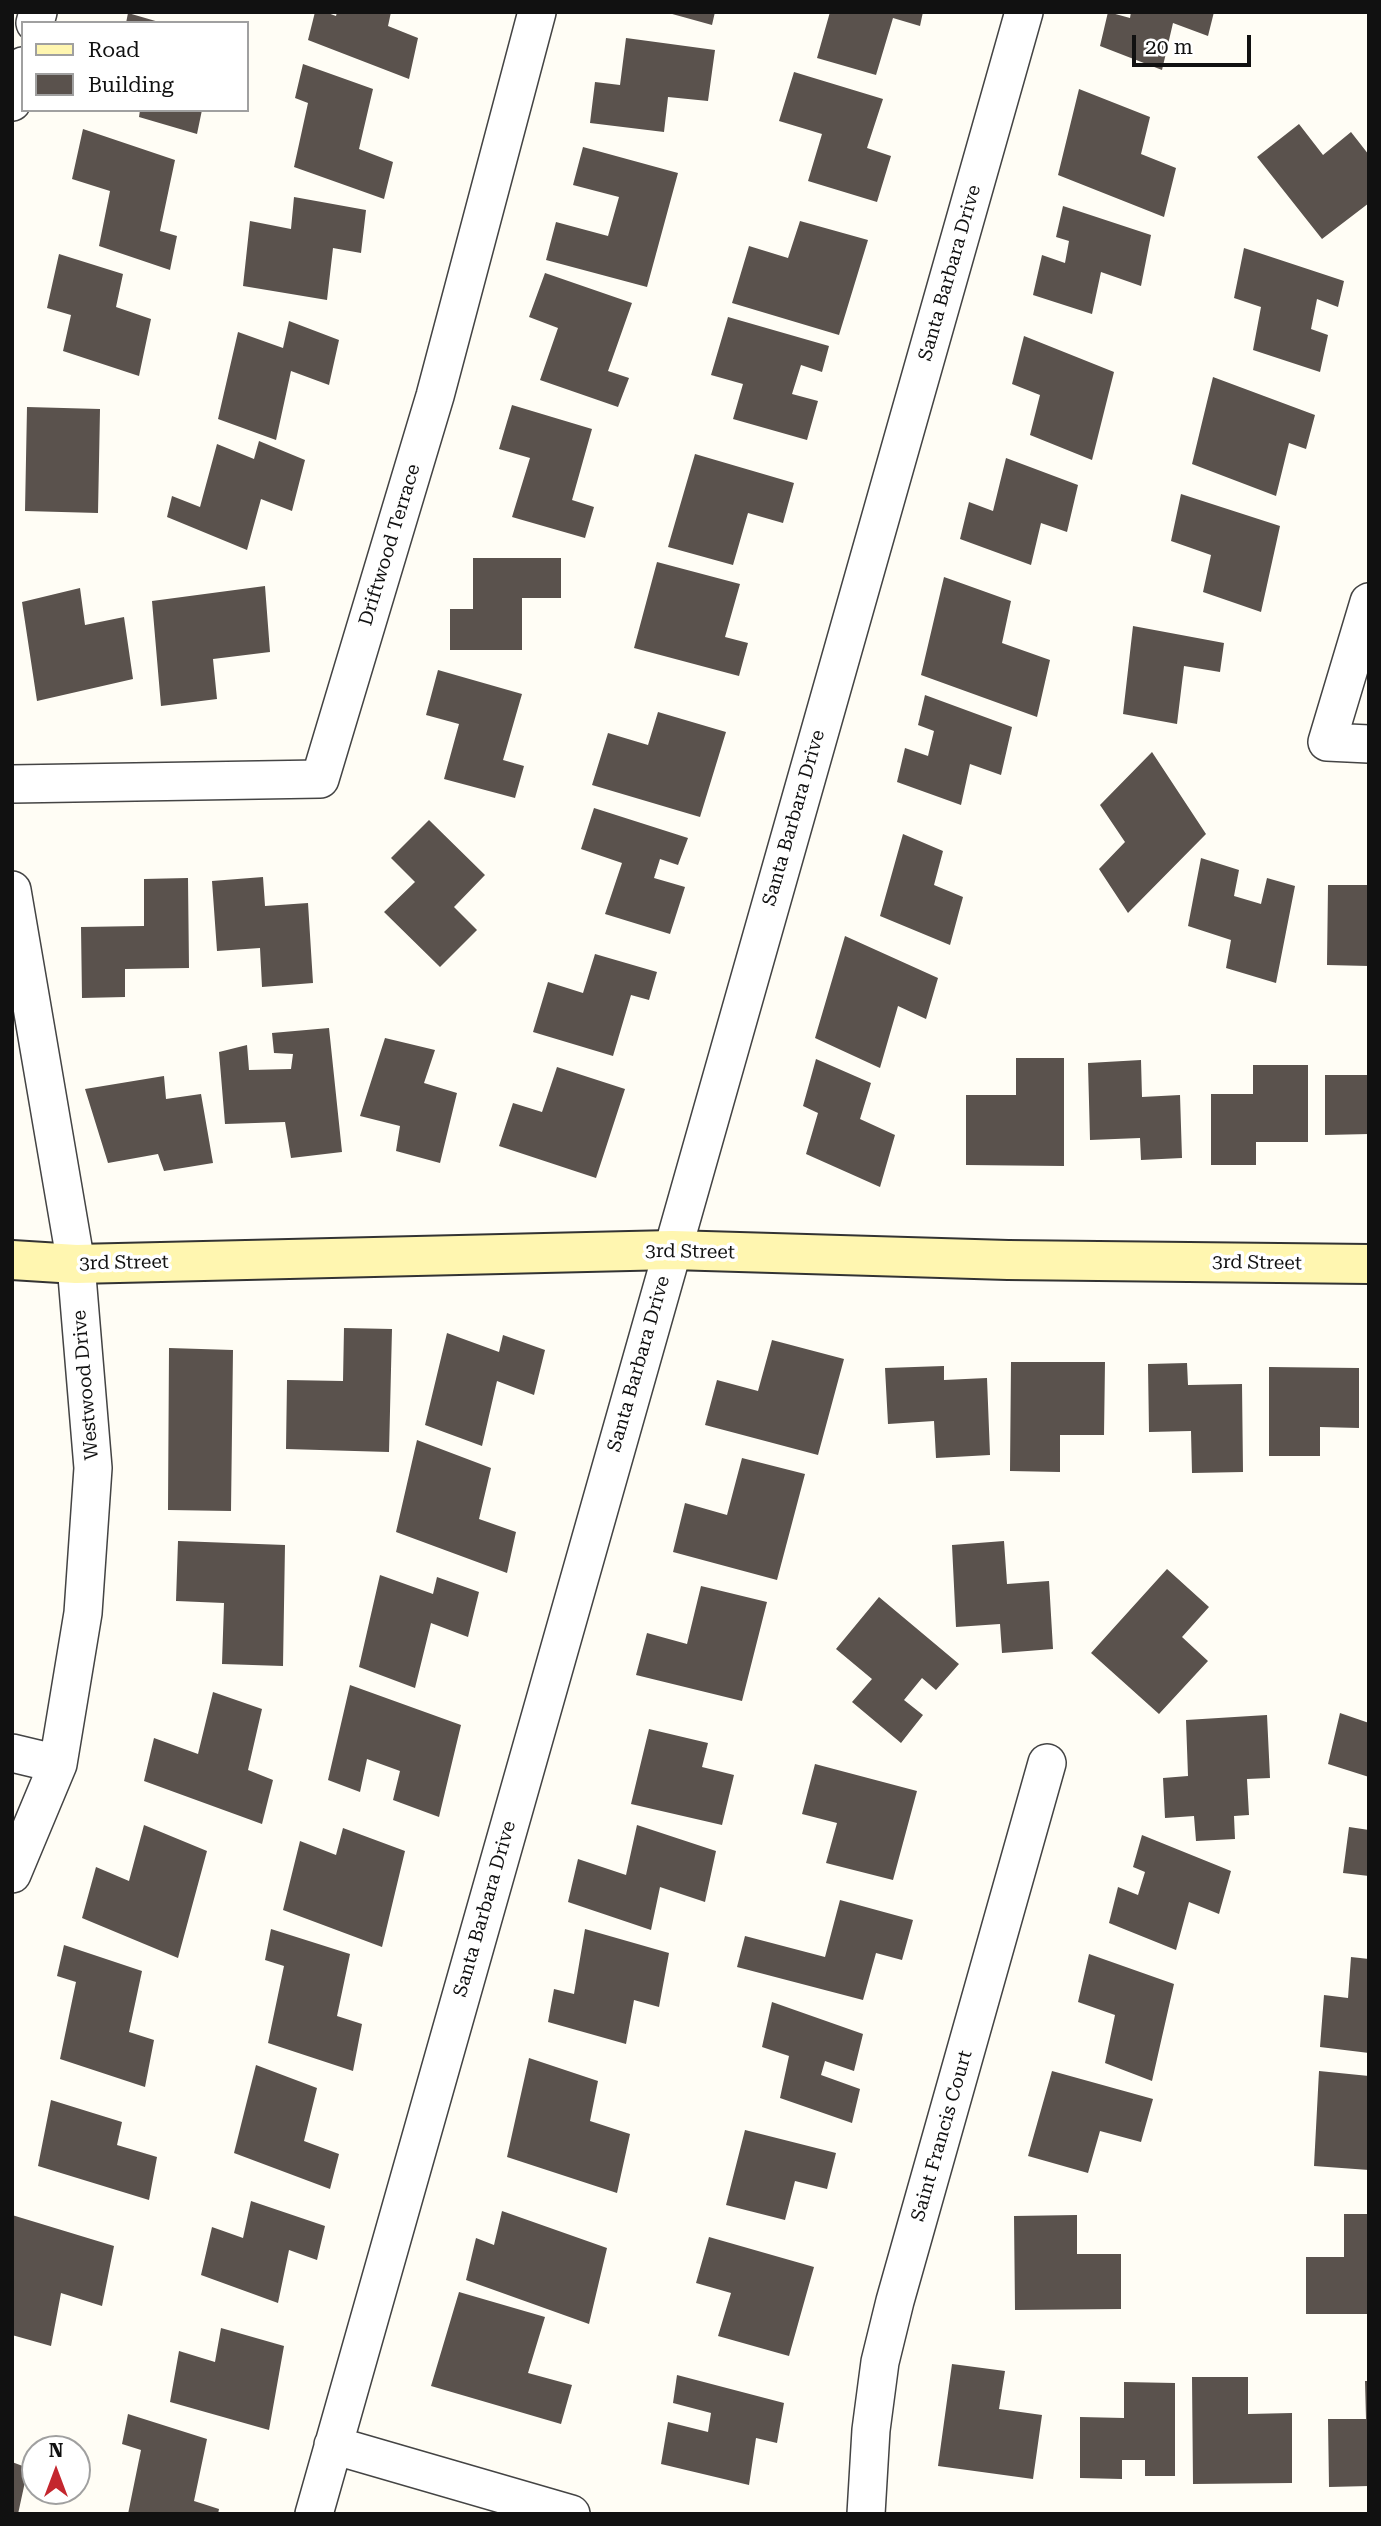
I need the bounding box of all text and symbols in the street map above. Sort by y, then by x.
legend [21,21,248,112]
scale bar [1136,21,1255,65]
text: 20 m [1145,35,1193,59]
text: Road [88,38,140,62]
text: Building [88,73,174,97]
street label: Santa Barbara Drive [914,182,986,364]
street label: Driftwood Terrace [355,461,425,629]
street label: Santa Barbara Drive [758,727,830,909]
street label: 3rd Street [645,1240,735,1264]
street label: 3rd Street [79,1251,169,1275]
street label: 3rd Street [1212,1251,1302,1275]
street label: Santa Barbara Drive [603,1273,675,1455]
street label: Westwood Drive [68,1309,104,1461]
street label: Santa Barbara Drive [449,1818,521,2000]
street label: Saint Francis Court [907,2048,977,2224]
north arrow [21,2435,91,2505]
text: N [49,2439,63,2462]

